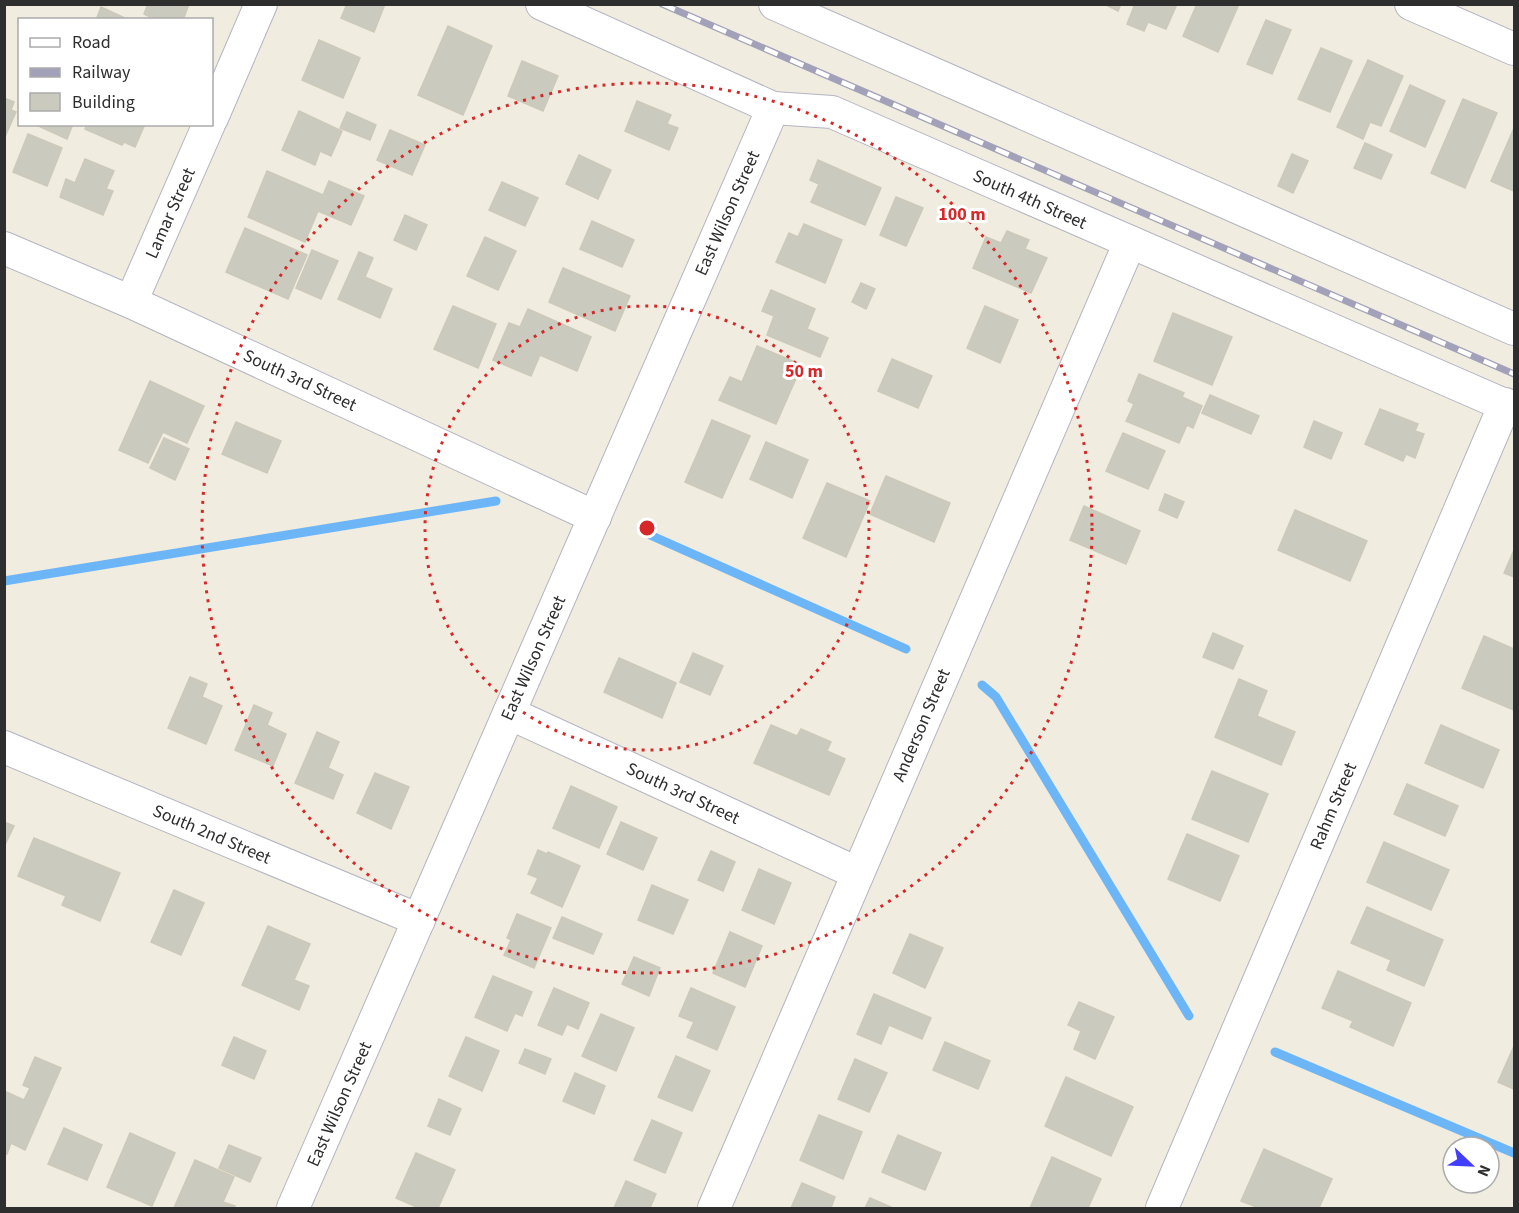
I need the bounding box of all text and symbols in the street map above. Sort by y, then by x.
legend [18,18,213,126]
text: Road [72,30,111,55]
text: Railway [72,60,131,85]
text: Building [72,90,135,115]
street label: East Wilson Street [689,147,766,280]
street label: South 4th Street [969,163,1091,236]
street label: Lamar Street [139,164,202,262]
text: 100 m [938,202,986,227]
street label: South 3rd Street [239,343,361,418]
text: 50 m [785,359,823,384]
centre of rings [637,518,657,538]
street label: East Wilson Street [495,592,572,725]
street label: Anderson Street [886,665,957,786]
street label: South 3rd Street [622,756,744,831]
street label: Rahm Street [1304,759,1363,854]
street label: South 2nd Street [149,798,275,871]
street label: East Wilson Street [301,1038,378,1171]
north arrow [1441,1135,1501,1195]
text: N [1472,1161,1496,1180]

